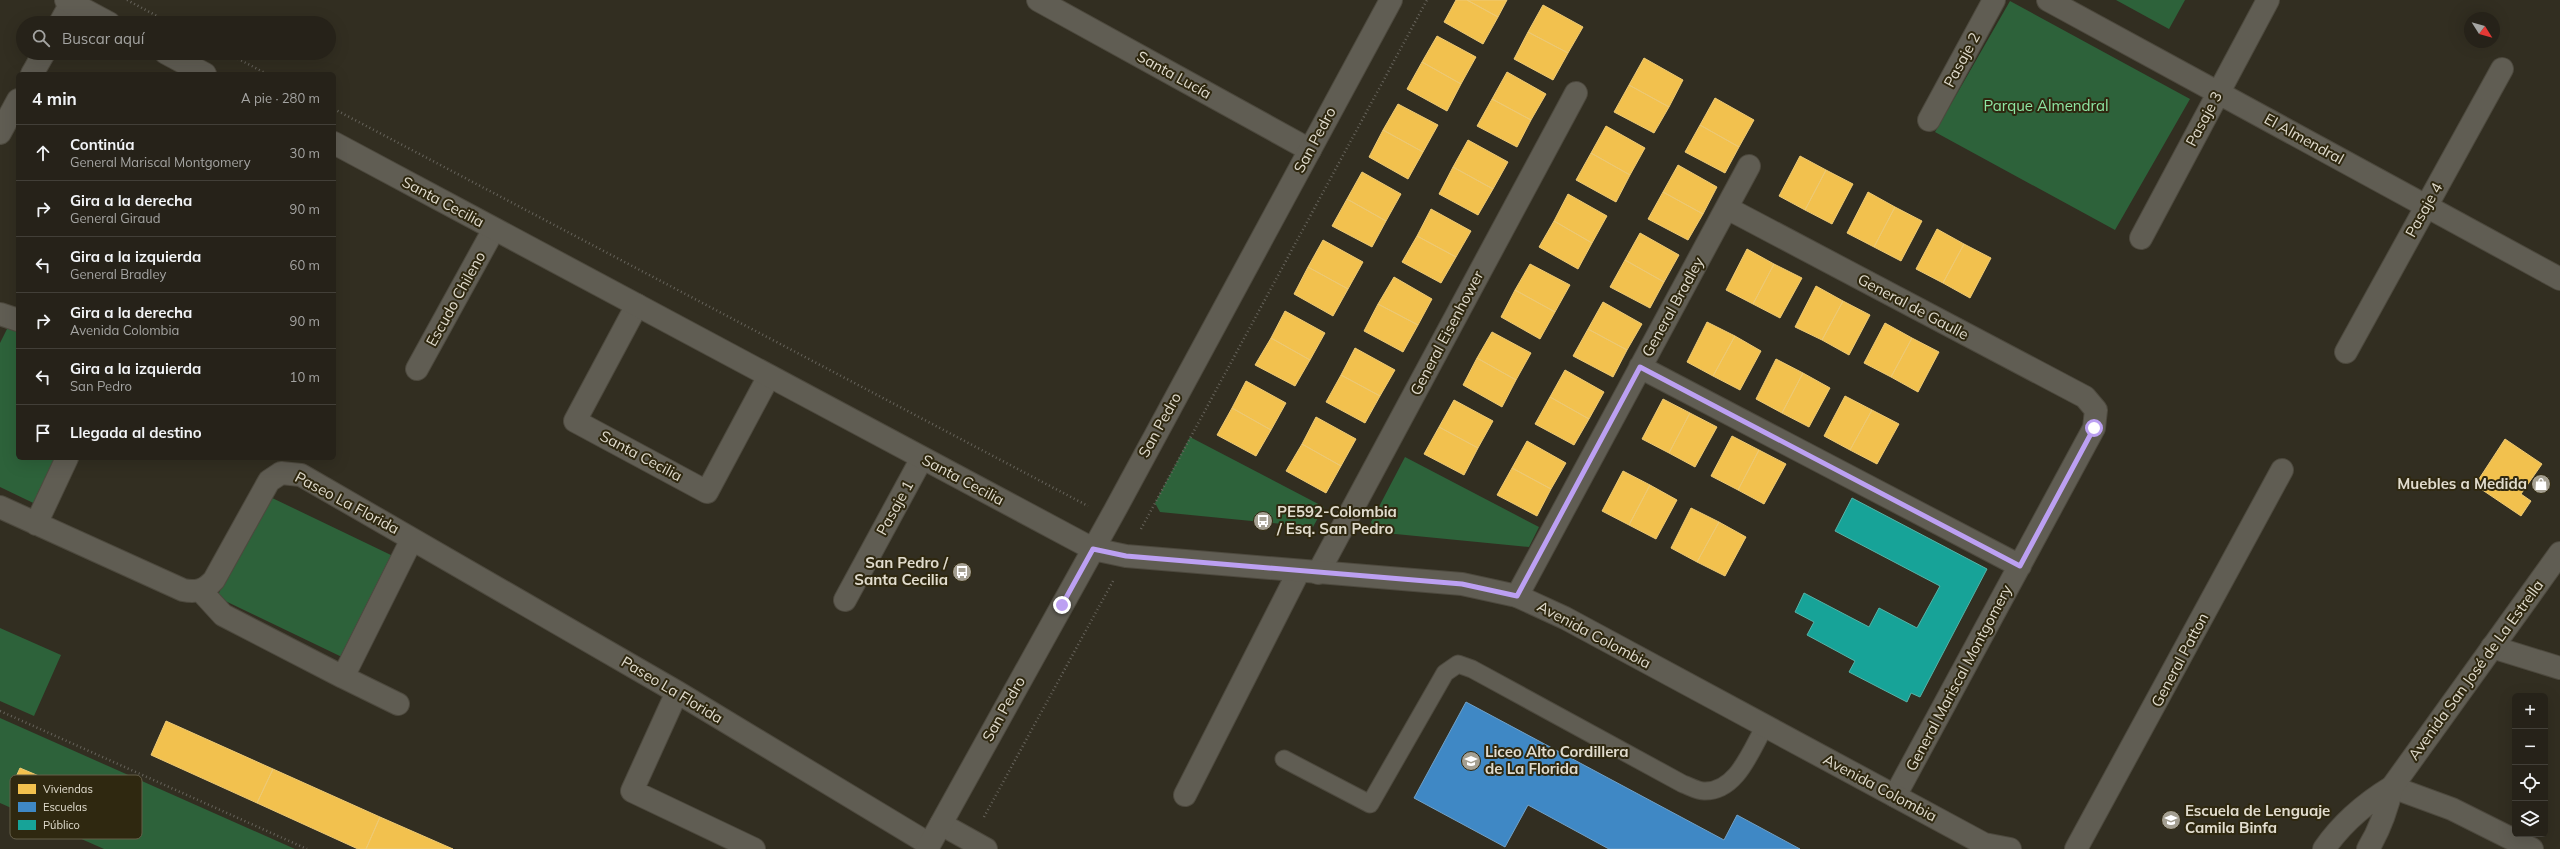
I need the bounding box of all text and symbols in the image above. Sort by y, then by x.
north arrow [2464,12,2500,48]
search box [16,16,336,60]
icon: search [30,27,52,49]
text: Buscar aquí [62,29,144,48]
street label: Pasaje 2 [1939,29,1984,90]
street label: Santa Lucía [1134,46,1215,103]
text: 4 min [32,88,77,109]
street label: Pasaje 3 [2181,88,2226,149]
text: A pie · 280 m [241,90,320,106]
park label: Parque Almendral [1983,96,2109,115]
street label: San Pedro [1289,104,1340,176]
street label: El Almendral [2261,109,2347,168]
text: Continúa [70,135,135,154]
icon: ahead [32,142,54,164]
text: 30 m [290,145,320,161]
text: General Mariscal Montgomery [70,154,251,170]
street label: Santa Cecilia [399,172,488,231]
street label: Pasaje 4 [2401,179,2446,240]
text: Gira a la derecha [70,191,192,210]
icon: right [32,198,54,220]
text: 90 m [290,201,320,217]
text: General Giraud [70,210,161,226]
text: Gira a la izquierda [70,247,201,266]
street label: Escudo Chileno [422,248,489,349]
icon: left [32,254,54,276]
street label: General Bradley [1637,254,1708,360]
text: 60 m [290,257,320,273]
text: General Bradley [70,266,166,282]
street label: General Eisenhower [1406,267,1488,398]
street label: General de Gaulle [1855,269,1972,344]
text: Gira a la derecha [70,303,192,322]
icon: right [32,310,54,332]
text: 90 m [290,313,320,329]
text: Avenida Colombia [70,322,179,338]
text: Gira a la izquierda [70,359,201,378]
icon: left [32,366,54,388]
text: 10 m [290,369,320,385]
text: San Pedro [70,378,132,394]
street label: San Pedro [1134,389,1185,461]
route start [2085,419,2103,437]
icon: arrive [32,422,54,444]
text: Llegada al destino [70,423,202,442]
street label: Santa Cecilia [597,426,686,485]
street label: Santa Cecilia [919,450,1008,509]
street label: Paseo La Florida [292,467,403,538]
shop icon: Muebles a Medida [2530,473,2552,495]
place label: Muebles a Medida [2397,474,2527,493]
street label: Pasaje 1 [872,477,917,538]
place label: PE592-Colombia / Esq. San Pedro [1276,502,1397,538]
bus stop icon: PE592-Colombia / Esq. San Pedro [1252,510,1274,532]
place label: San Pedro / Santa Cecilia [854,553,949,589]
bus stop icon: San Pedro / Santa Cecilia [951,561,973,583]
street label: Avenida San José de La Estrella [2404,576,2547,764]
street label: General Mariscal Montgomery [1901,581,2016,774]
route end [1053,596,1071,614]
street label: Avenida Colombia [1534,597,1654,673]
street label: General Patton [2147,609,2212,710]
street label: Paseo La Florida [618,652,727,727]
street label: San Pedro [978,673,1029,745]
map controls [2512,693,2548,837]
button: + [2512,693,2548,729]
button: − [2512,729,2548,765]
place label: Liceo Alto Cordillera de La Florida [1485,742,1629,778]
school or university icon: Liceo Alto Cordillera de La Florida [1460,750,1482,772]
street label: Avenida Colombia [1820,750,1940,826]
button: locate [2512,765,2548,801]
legend [10,775,142,839]
text: Viviendas [43,782,93,796]
text: Escuelas [43,800,87,814]
place label: Escuela de Lenguaje Camila Binfa [2185,801,2330,837]
button: layers [2512,801,2548,837]
school or university icon: Escuela de Lenguaje Camila Binfa [2160,809,2182,831]
text: Público [43,818,80,832]

